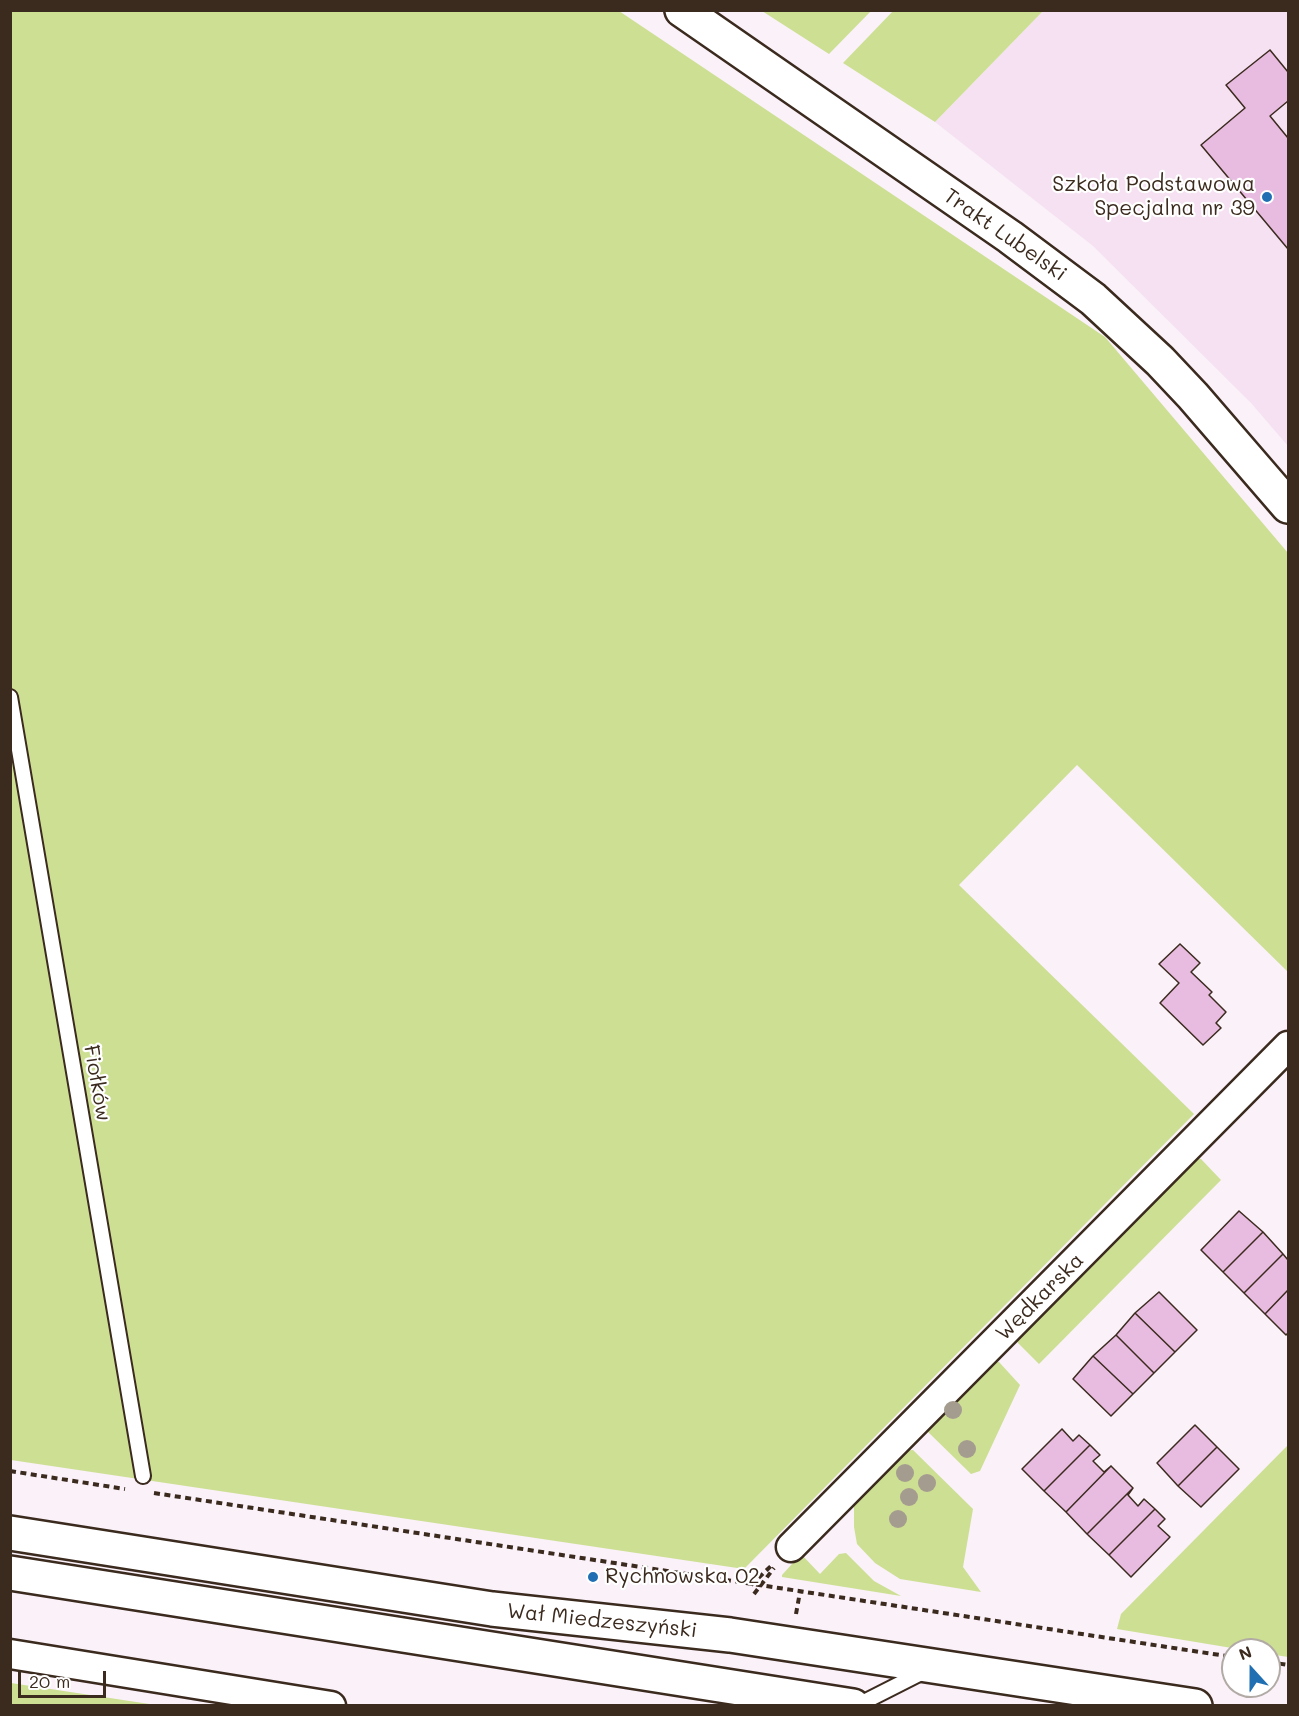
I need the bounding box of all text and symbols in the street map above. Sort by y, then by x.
place label: Szkoła Podstawowa Specjalna nr 39 [1052,172,1255,222]
street label: Trakt Lubelski [939,183,1071,287]
marker: Szkoła Podstawowa Specjalna nr 39 [1260,190,1274,204]
street label: Fiołków [78,1043,116,1123]
street label: Wędkarska [991,1248,1089,1346]
place label: Rychnowska 02 [605,1564,760,1590]
marker: Rychnowska 02 [586,1570,600,1584]
street label: Wał Miedzeszyński [506,1598,698,1644]
north arrow [1221,1638,1281,1698]
text: N [1236,1641,1255,1665]
scale bar [21,1659,110,1697]
text: 20 m [29,1669,70,1693]

